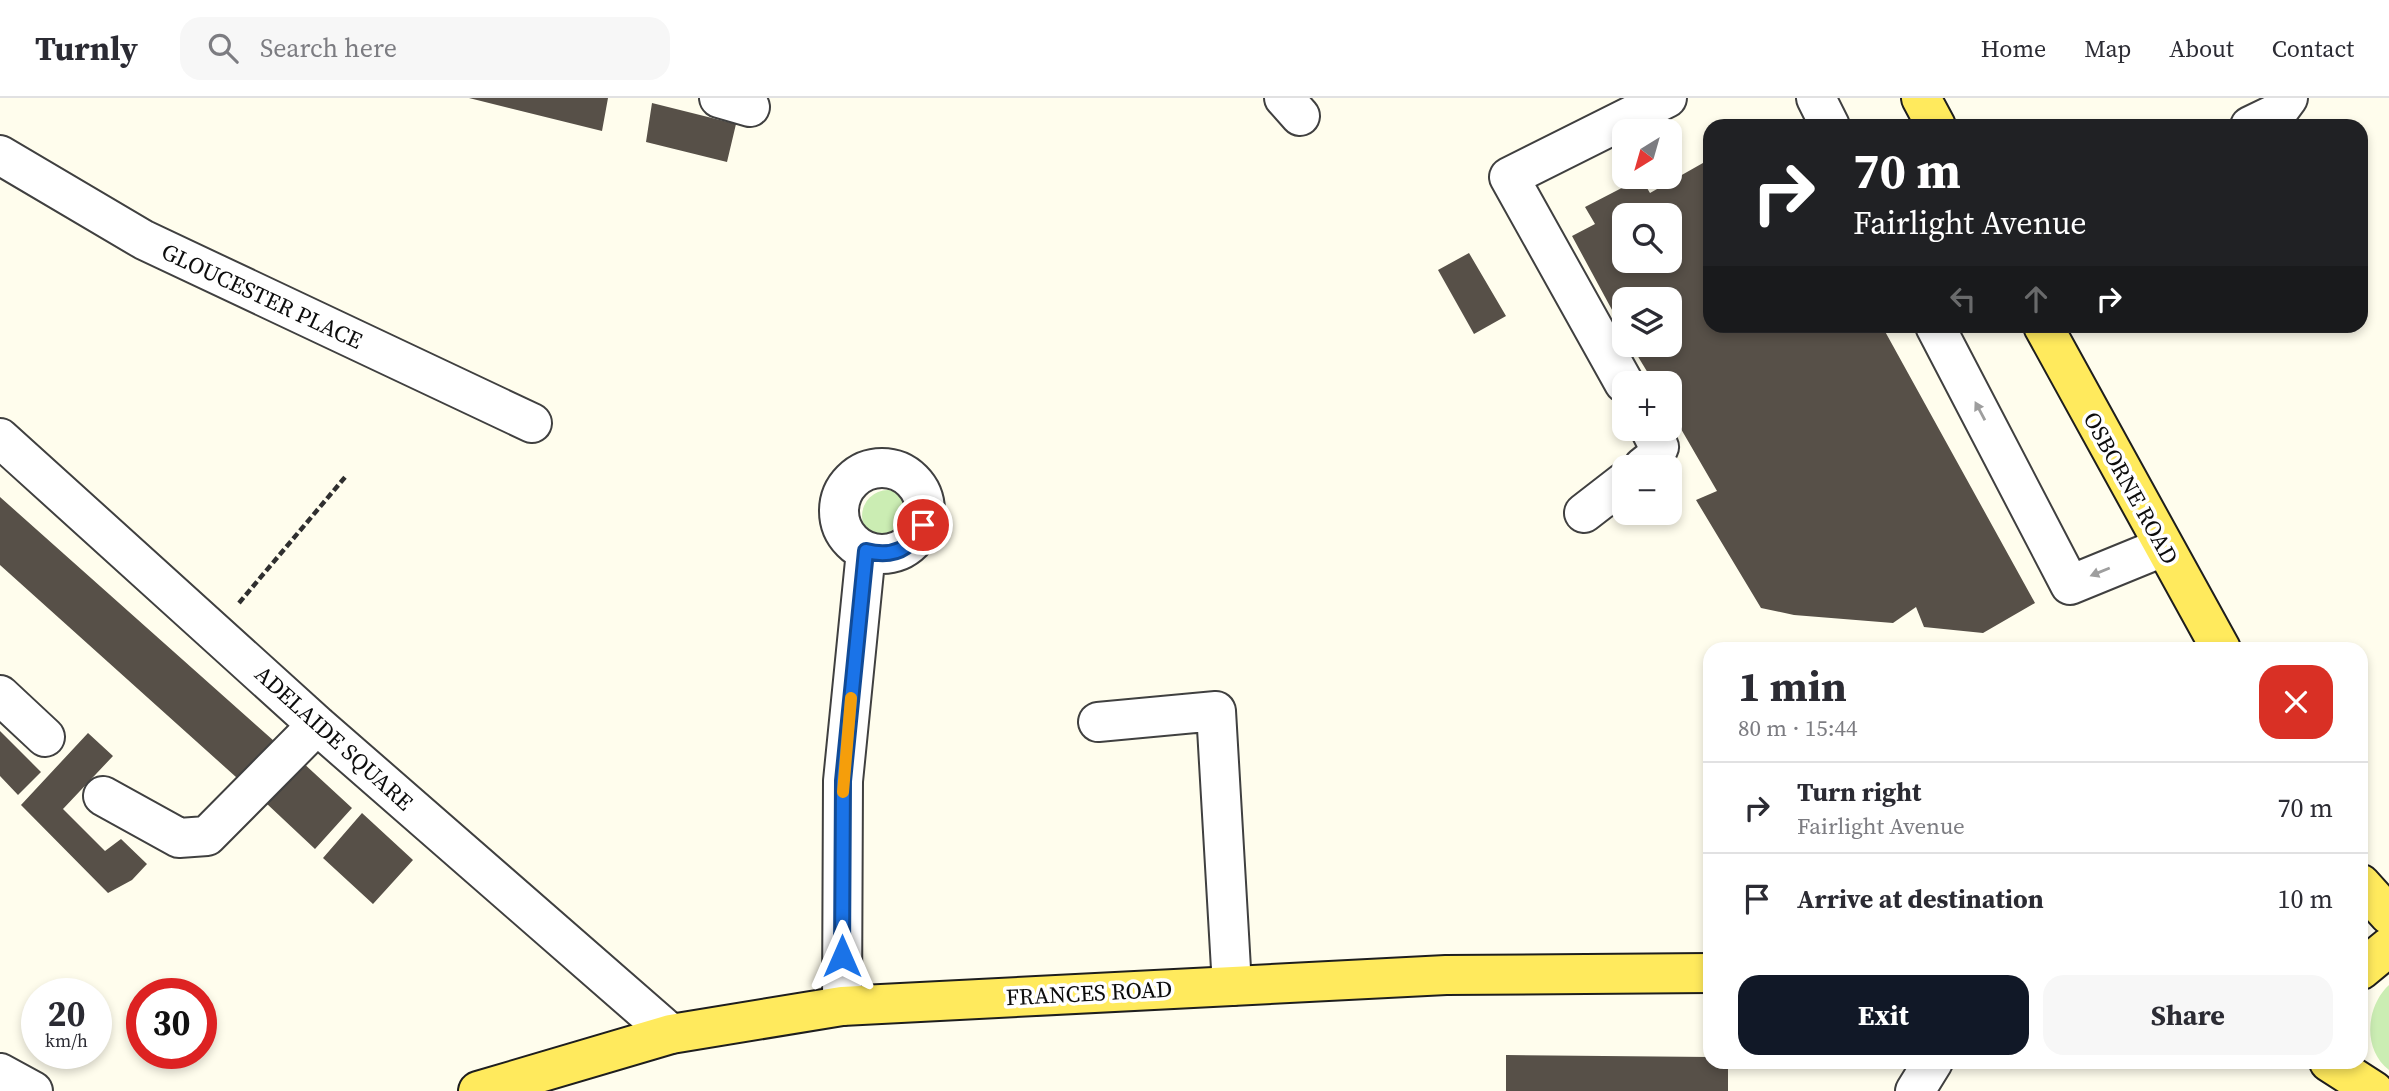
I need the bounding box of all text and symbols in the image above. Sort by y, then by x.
search box [180,17,670,80]
text: Turnly [35,26,138,71]
icon: search [204,29,242,67]
text: Search here [260,30,397,66]
text: Home [1981,32,2046,65]
text: Map [2084,32,2131,65]
text: About [2169,32,2234,65]
text: Contact [2272,32,2354,65]
north arrow [1612,119,1682,189]
map controls [1612,119,1682,525]
text: 70 m [1853,137,1961,204]
icon: right [1738,147,1829,238]
text: Fairlight Avenue [1853,201,2087,245]
button: search [1612,203,1682,273]
street label: GLOUCESTER PLACE [156,235,368,357]
icon: left [1944,280,1982,318]
icon: ahead [2017,280,2055,318]
icon: right [2090,280,2128,318]
button: layers [1612,287,1682,357]
button: + [1612,371,1682,441]
one-way arrow [1974,401,1985,421]
street label: OSBORNE ROAD [2076,406,2186,570]
button: − [1612,455,1682,525]
pin [893,495,953,555]
icon: arrive [904,506,942,544]
one-way arrow [2089,567,2110,578]
text: 1 min [1738,657,1847,715]
street label: ADELAIDE SQUARE [248,658,420,818]
button: close [2259,665,2333,739]
text: 80 m · 15:44 [1738,712,1858,744]
text: Turn right [1797,774,1921,810]
icon: right [1738,789,1776,827]
text: 70 m [2278,790,2333,826]
text: Fairlight Avenue [1797,810,1965,842]
icon: arrive [1738,880,1776,918]
text: Arrive at destination [1797,881,2044,917]
text: 10 m [2278,881,2333,917]
position arrow [805,919,879,993]
street label: FRANCES ROAD [1005,973,1173,1013]
button: Exit [1738,975,2029,1055]
button: Share [2043,975,2333,1055]
speed limit sign: 30 [126,978,217,1069]
text: 20 [48,990,85,1038]
text: km/h [45,1028,88,1053]

